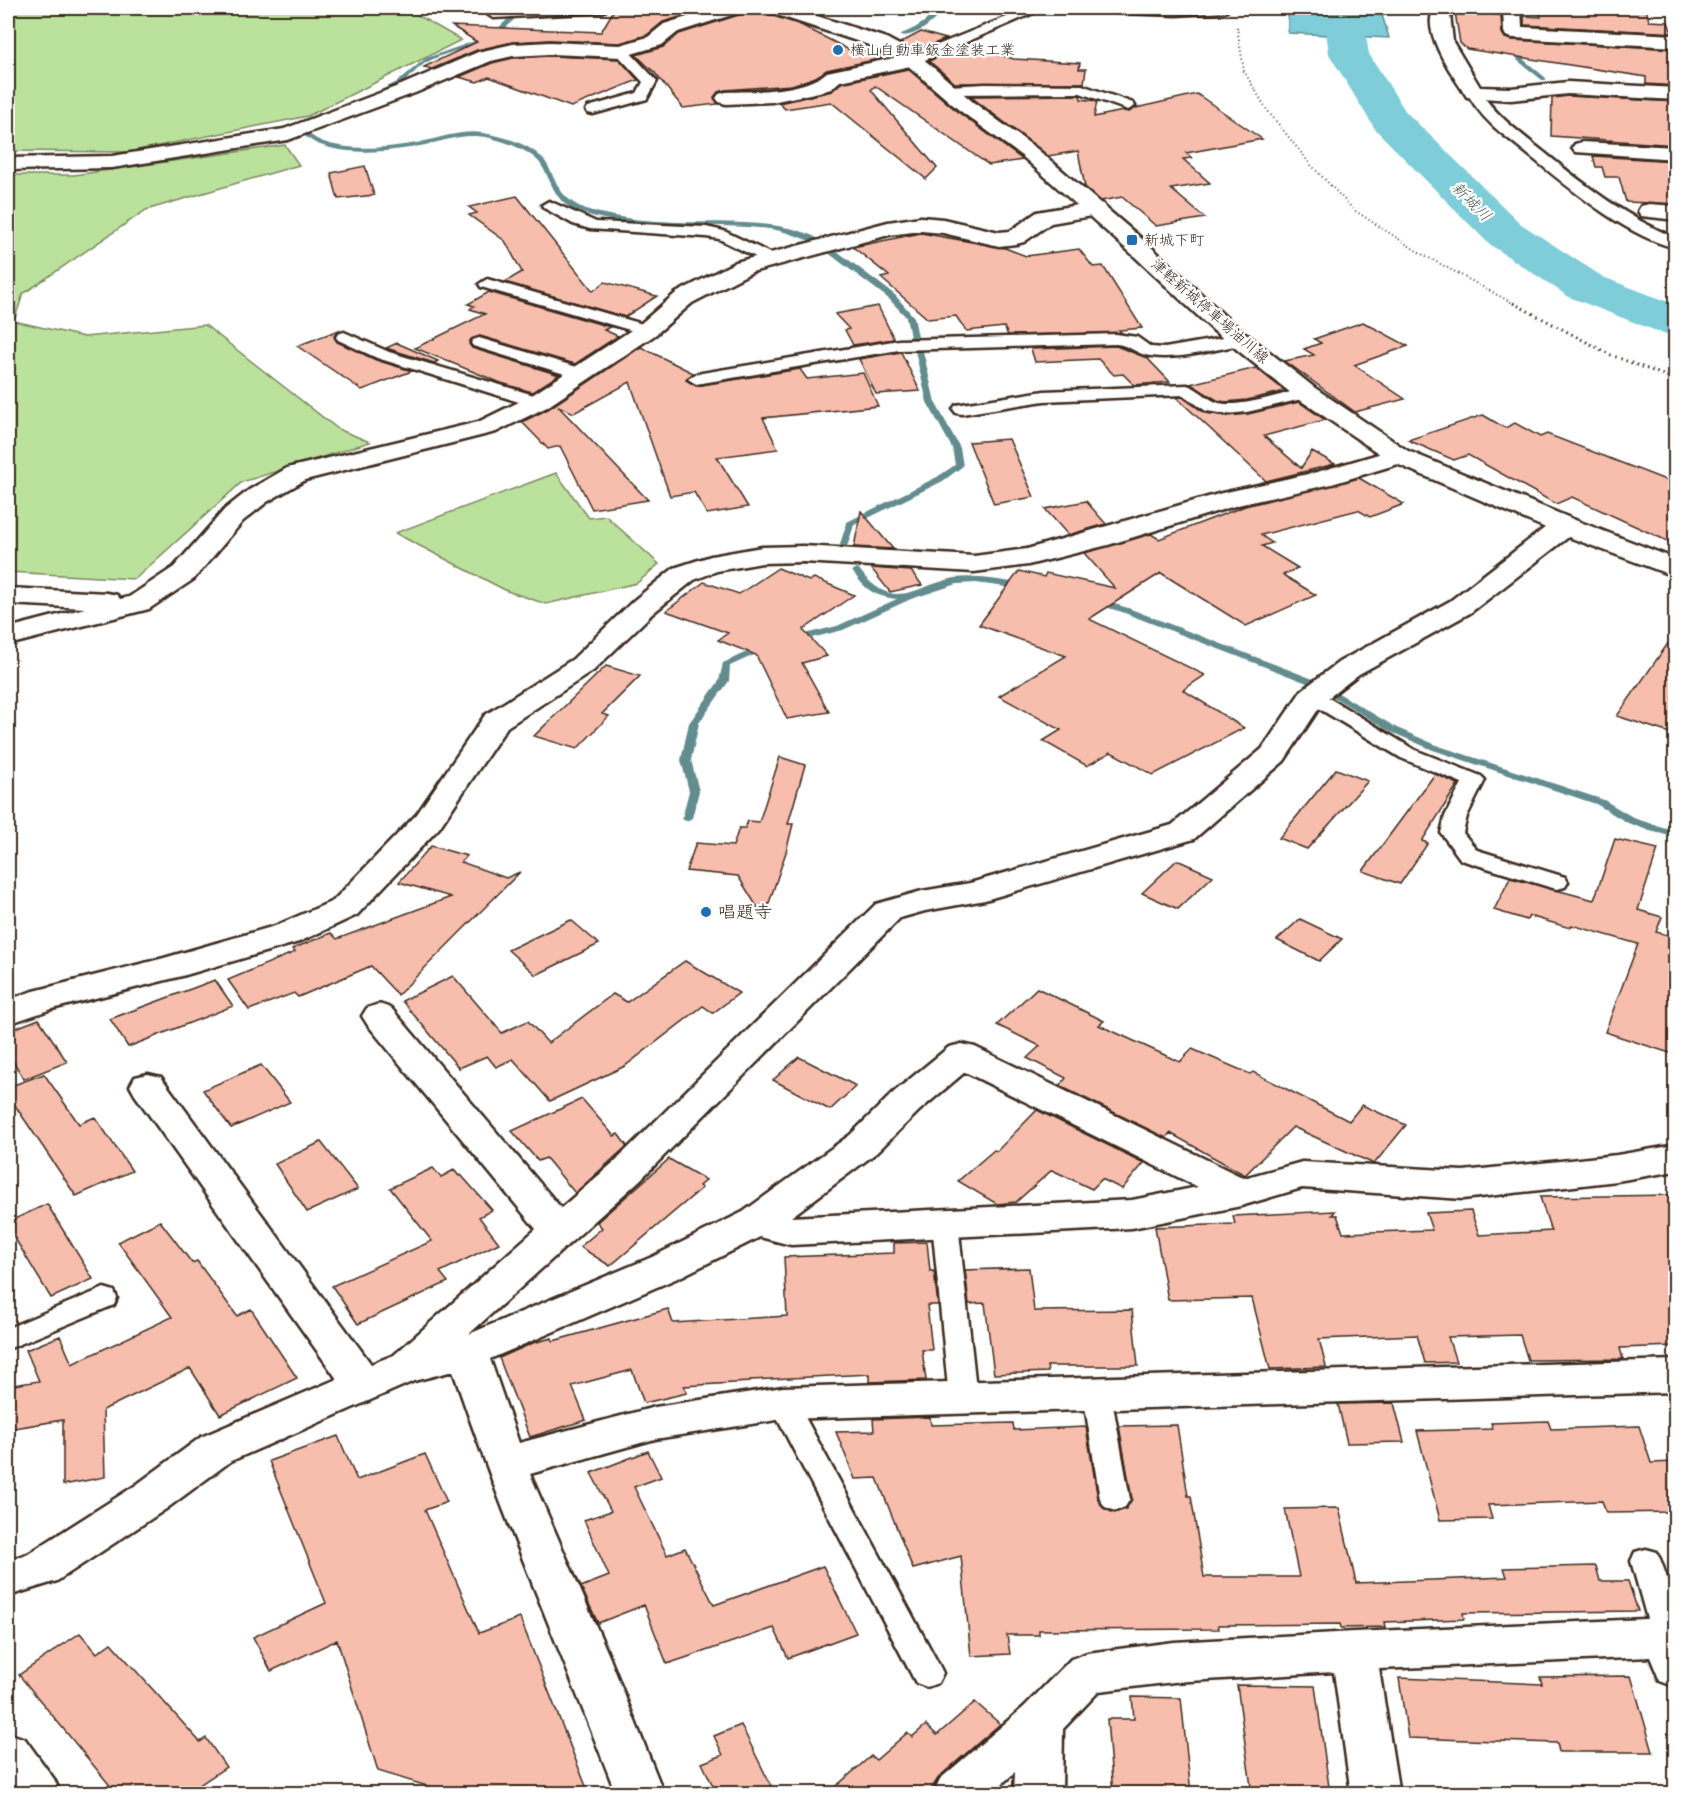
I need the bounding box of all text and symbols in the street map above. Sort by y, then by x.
place label: 横山自動車鈑金塗装工業 [850,40,1015,59]
marker: 横山自動車鈑金塗装工業 [831,43,845,57]
water label: 新城川 [1448,177,1496,225]
place label: 新城下町 [1144,230,1205,249]
marker: 新城下町 [1125,233,1139,247]
street label: 津軽新城停車場油川線 [1147,254,1273,367]
place label: 唱題寺 [718,900,772,923]
marker: 唱題寺 [699,905,713,919]

